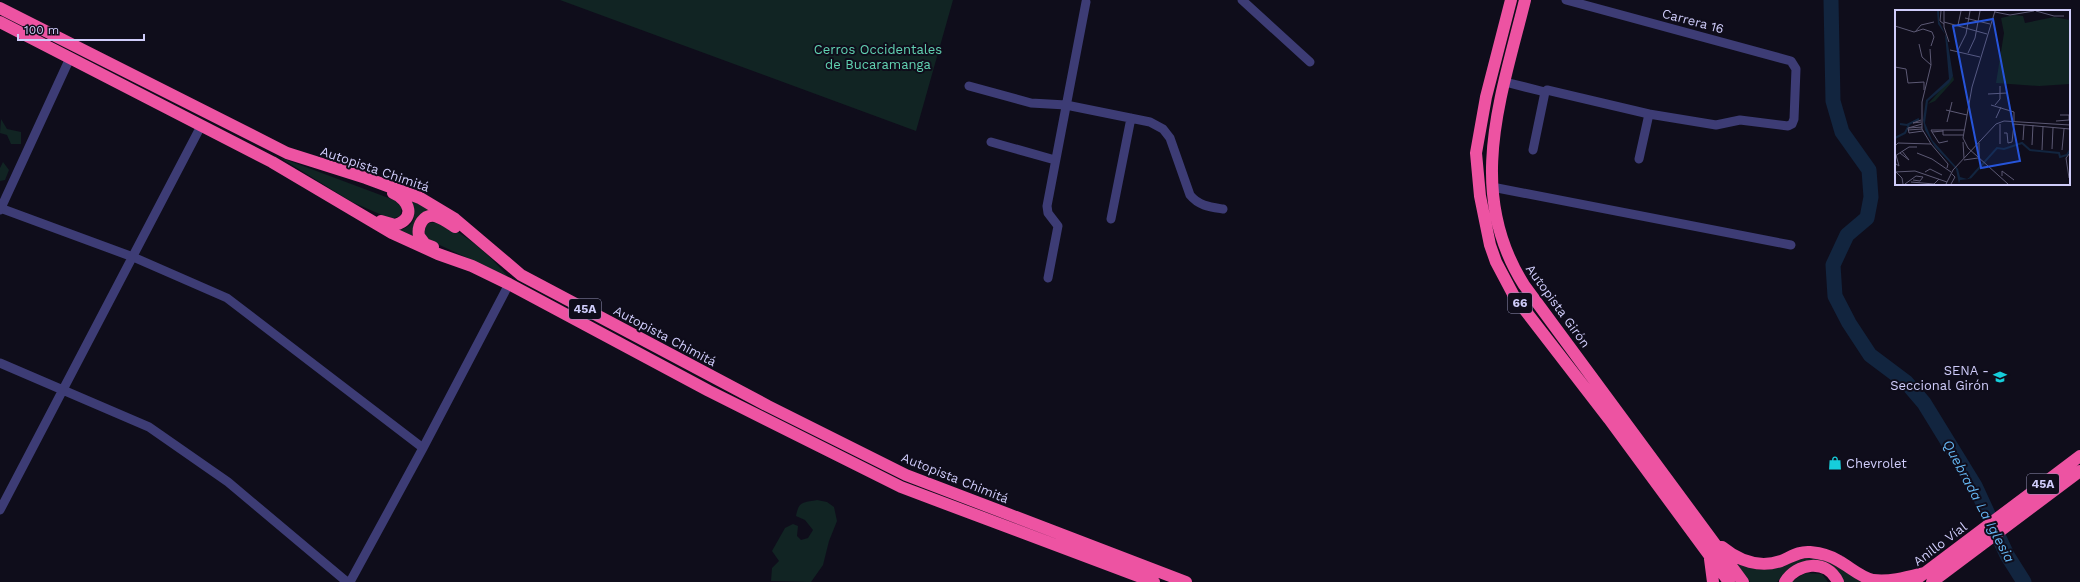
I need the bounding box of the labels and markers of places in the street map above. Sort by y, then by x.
place label: SENA - Seccional Girón [1890,363,1989,393]
school or university icon: SENA - Seccional Girón [1992,369,2008,385]
shop icon: Chevrolet [1827,455,1843,471]
place label: Chevrolet [1846,456,1907,471]

